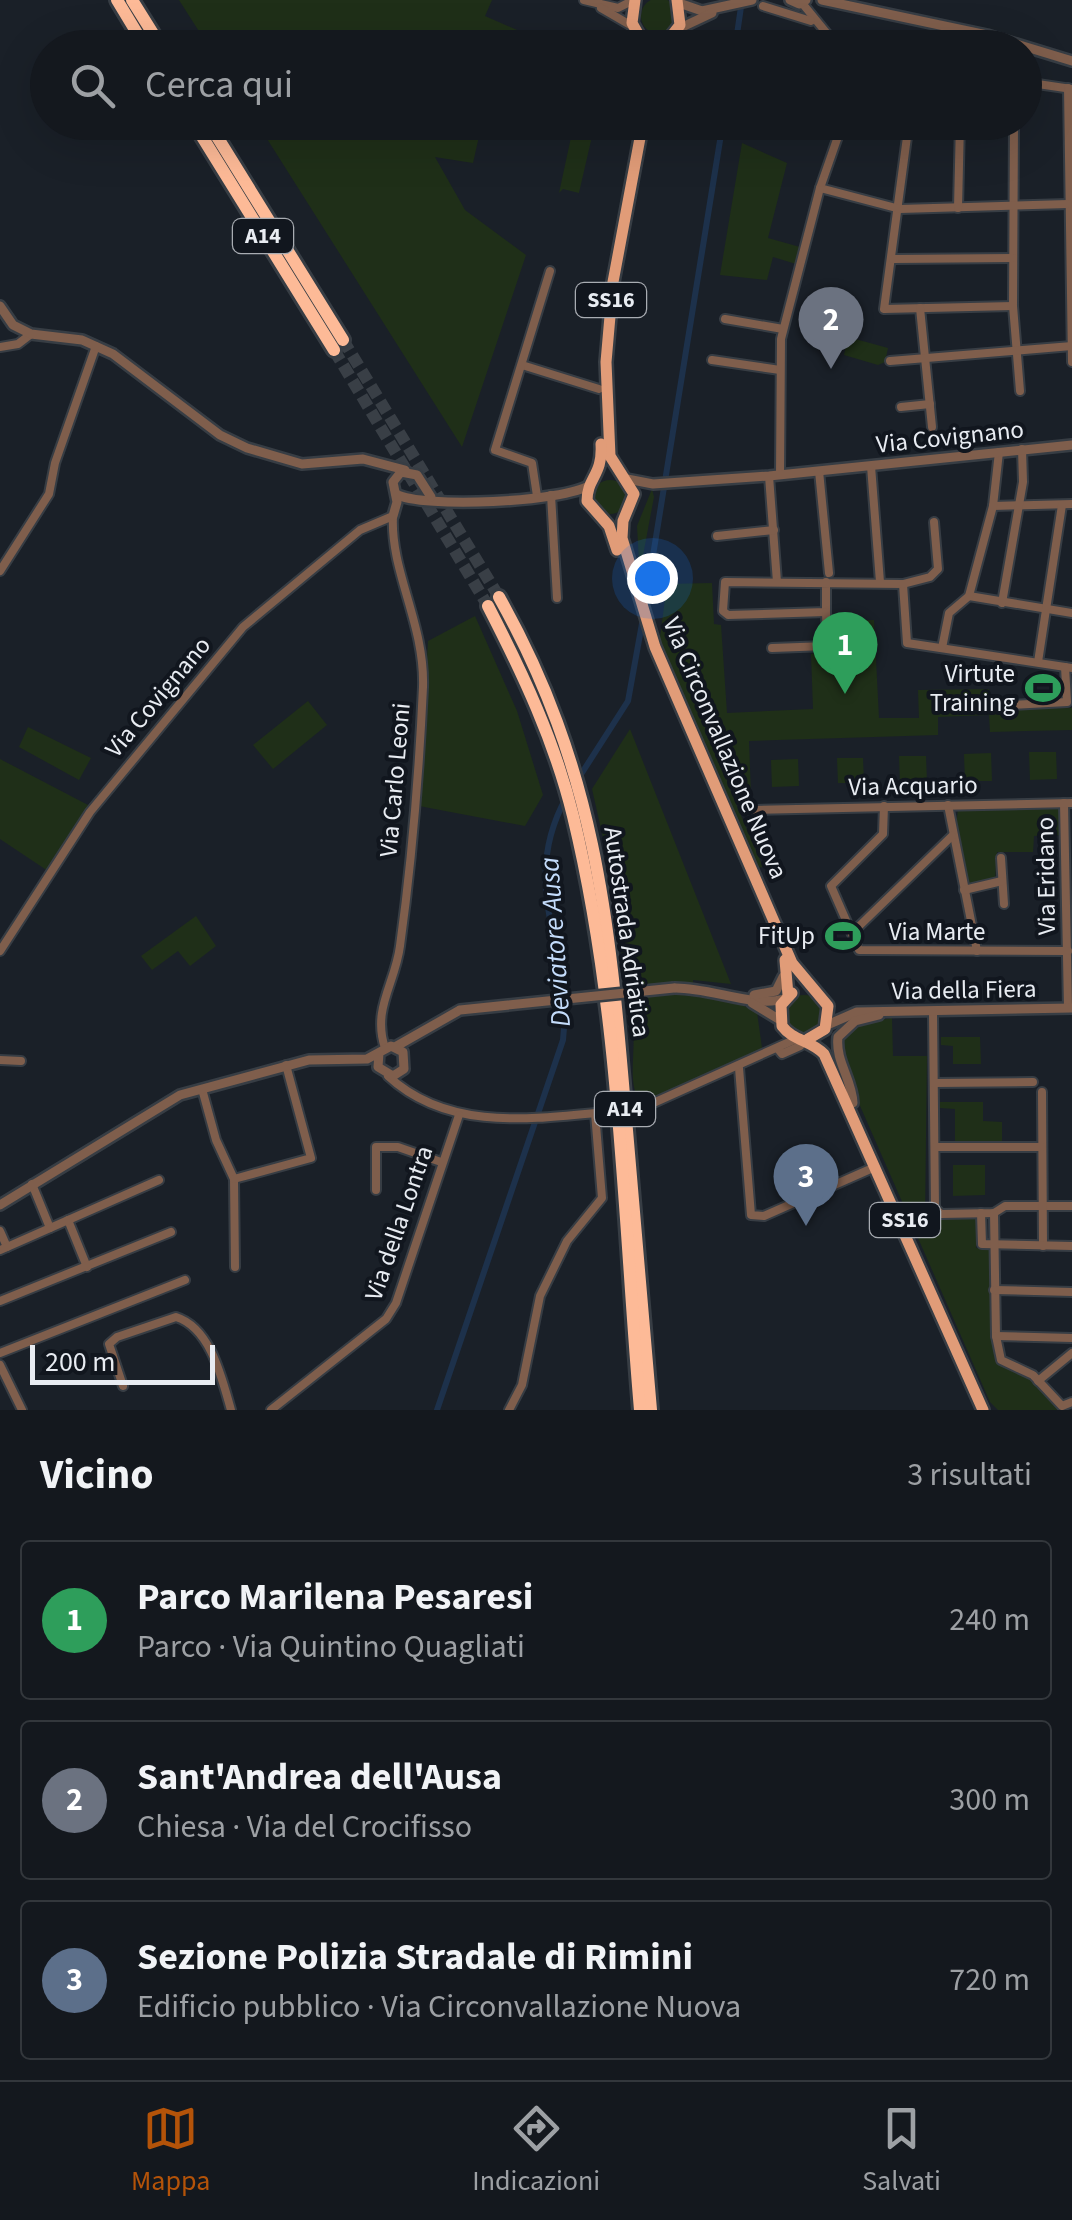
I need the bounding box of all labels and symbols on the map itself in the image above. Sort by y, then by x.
road number: A14 [233,219,293,253]
road number: SS16 [576,283,646,317]
pin: 2 [798,286,864,369]
street label: Via Covignano [874,411,1026,463]
your location [627,553,678,604]
street label: Via Circonvallazione Nuova [654,612,796,884]
pin: 1 [812,612,878,694]
street label: Via Covignano [97,629,219,765]
place label: Virtute Training [930,656,1015,721]
sports icon: Virtute Training [1024,669,1062,707]
street label: Via Carlo Leoni [370,701,420,859]
street label: Via Acquario [848,767,978,805]
street label: Via Eridano [1027,817,1065,935]
street label: Autostrada Adriatica [594,824,660,1040]
water label: Deviatore Ausa [529,856,581,1028]
street label: Via Marte [889,914,985,950]
sports icon: FitUp [824,917,862,955]
place label: FitUp [758,918,815,954]
street label: Via della Fiera [891,971,1037,1009]
road number: A14 [595,1092,655,1126]
street label: Via della Lontra [356,1141,442,1305]
pin: 3 [774,1144,838,1226]
road number: SS16 [870,1203,940,1237]
scale bar [30,1340,215,1384]

